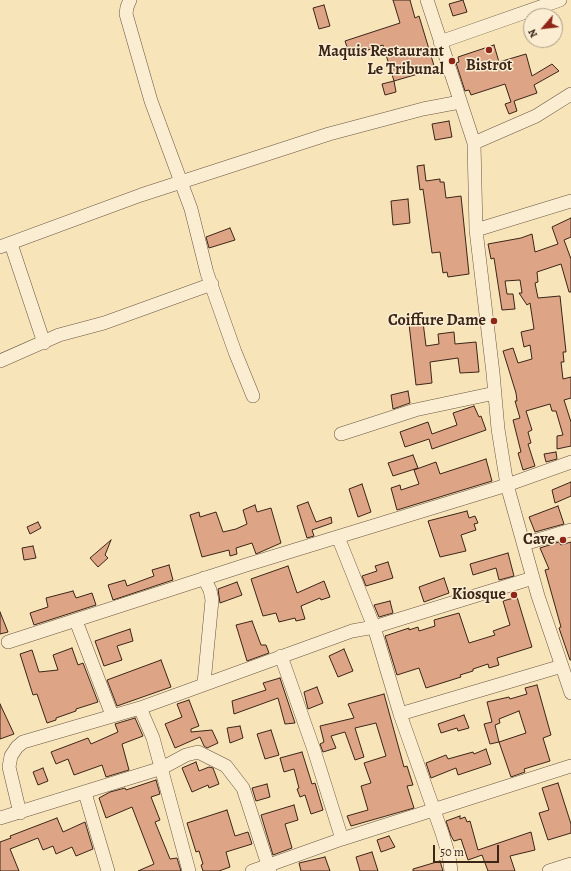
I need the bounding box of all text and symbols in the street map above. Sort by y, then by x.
north arrow [523,8,563,48]
text: N [524,26,541,40]
place label: Maquis Restaurant Le Tribunal [318,42,444,80]
marker: Bistrot [484,45,494,55]
marker: Maquis Restaurant Le Tribunal [447,56,457,66]
place label: Bistrot [466,56,512,76]
place label: Coiffure Dame [388,311,486,331]
marker: Coiffure Dame [489,316,499,326]
place label: Cave [523,530,555,550]
marker: Cave [558,535,568,545]
place label: Kiosque [452,585,506,605]
marker: Kiosque [509,590,519,600]
scale bar [435,837,501,863]
text: 50 m [440,844,464,860]

